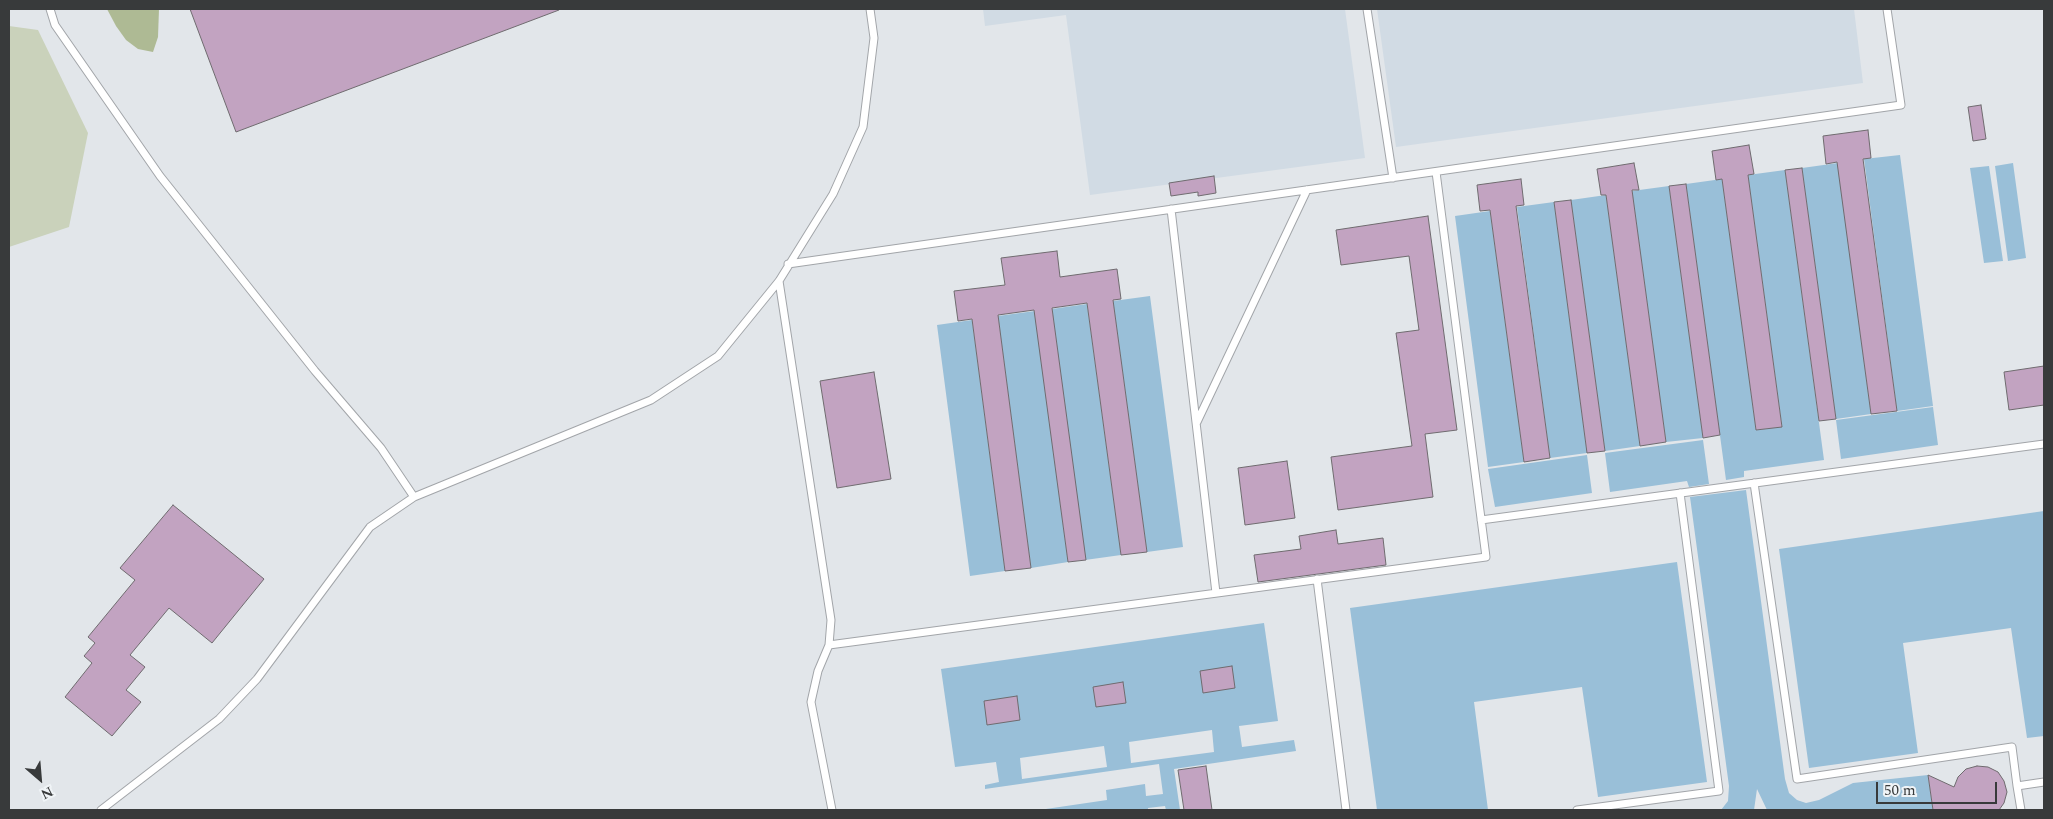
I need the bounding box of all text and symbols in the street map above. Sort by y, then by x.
north arrow [15,754,65,804]
scale bar [1878,772,1999,804]
text: 50 m [1884,779,1916,802]
text: N [37,781,57,805]

